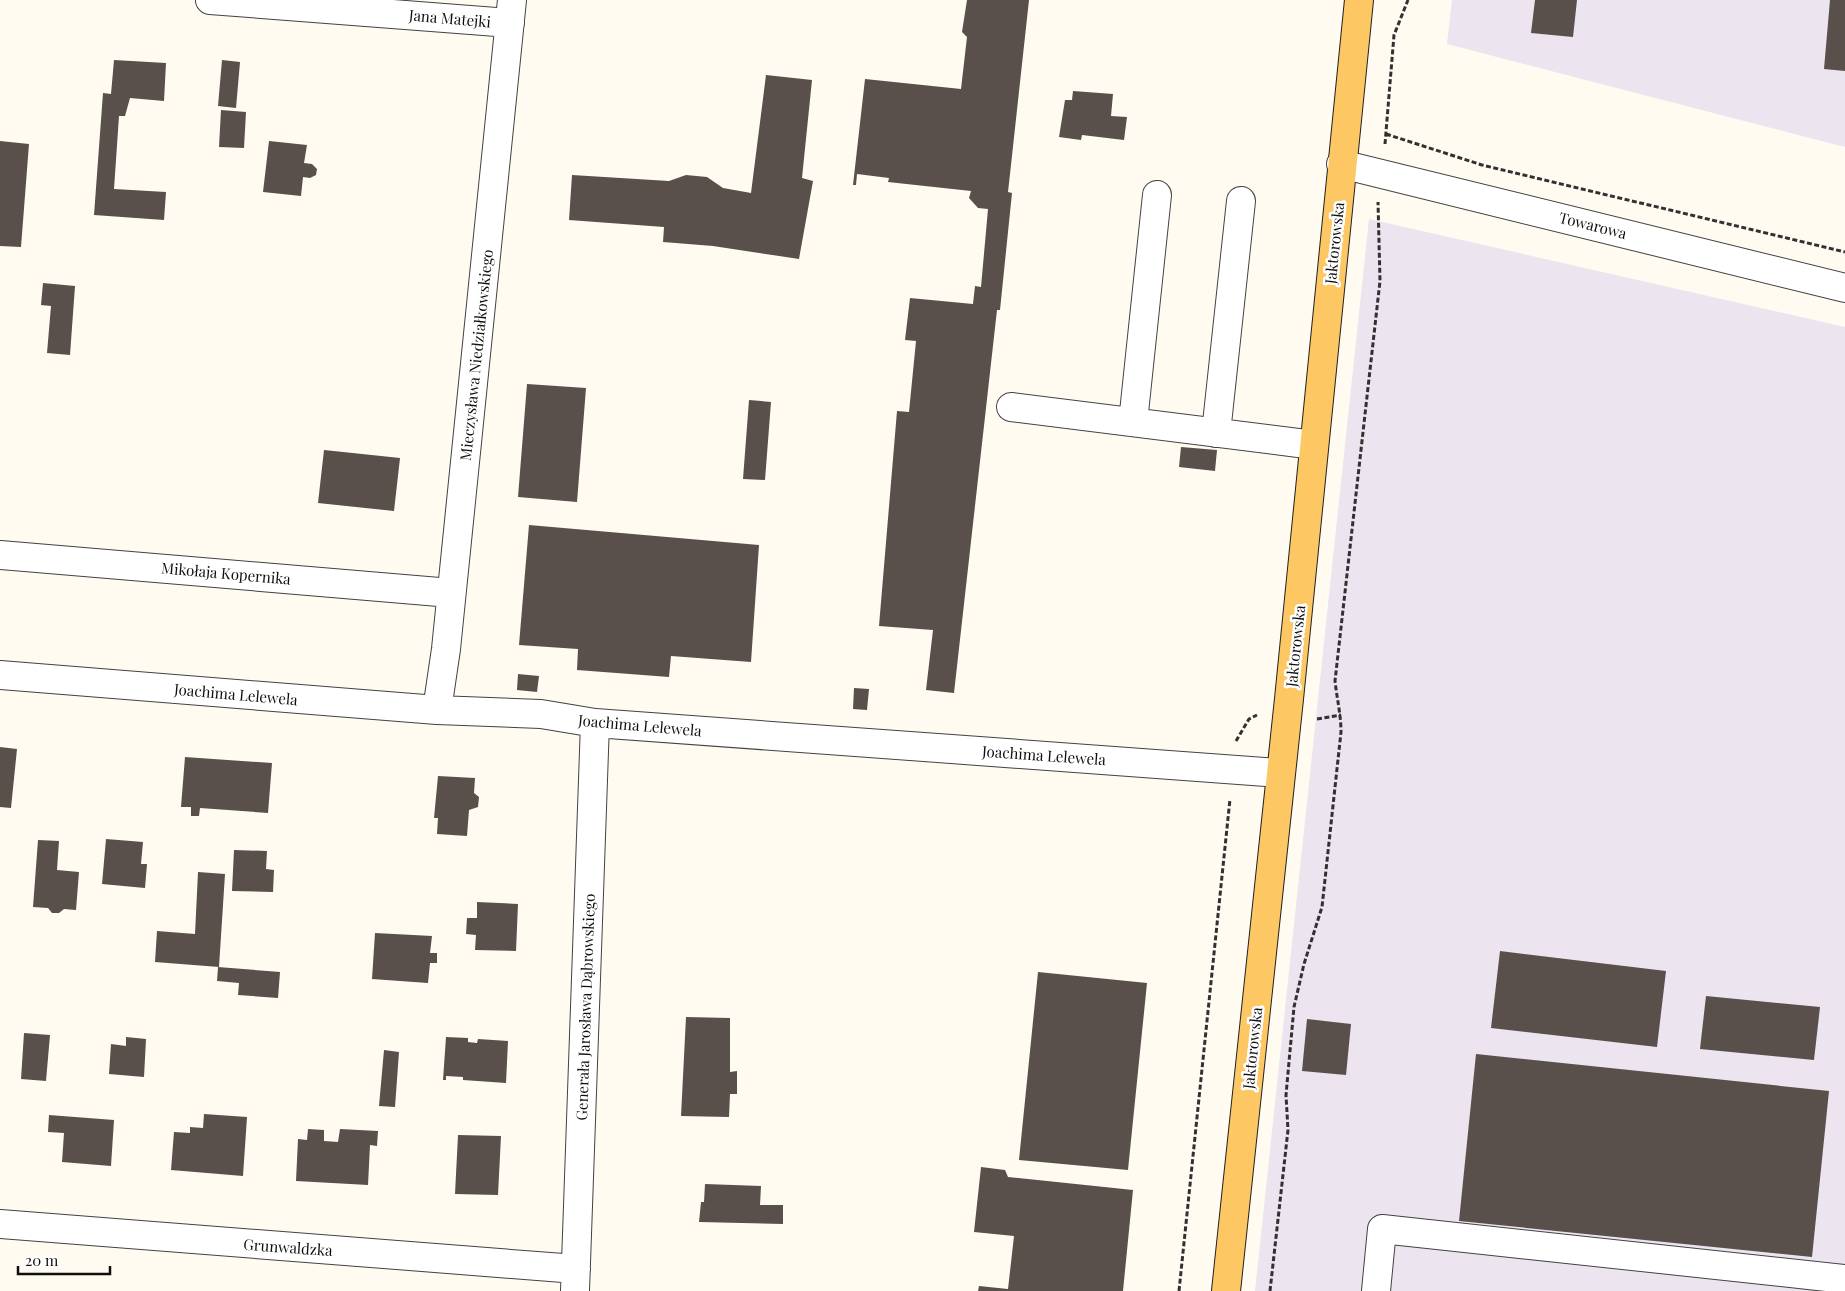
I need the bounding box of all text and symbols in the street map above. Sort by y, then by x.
street label: Jana Matejki [407,4,492,32]
street label: Jaktorowska [1320,201,1348,286]
street label: Towarowa [1557,207,1629,243]
street label: Mieczysława Niedziałkowskiego [455,248,497,462]
street label: Mikołaja Kopernika [160,557,292,589]
street label: Jaktorowska [1281,604,1309,689]
street label: Joachima Lelewela [172,679,299,709]
street label: Joachima Lelewela [576,710,703,740]
street label: Joachima Lelewela [980,741,1107,769]
street label: Generała Jarosława Dąbrowskiego [571,893,599,1121]
street label: Jaktorowska [1238,1006,1266,1091]
street label: Grunwaldzka [243,1234,334,1260]
scale bar [18,1244,110,1276]
text: 20 m [25,1250,59,1270]

